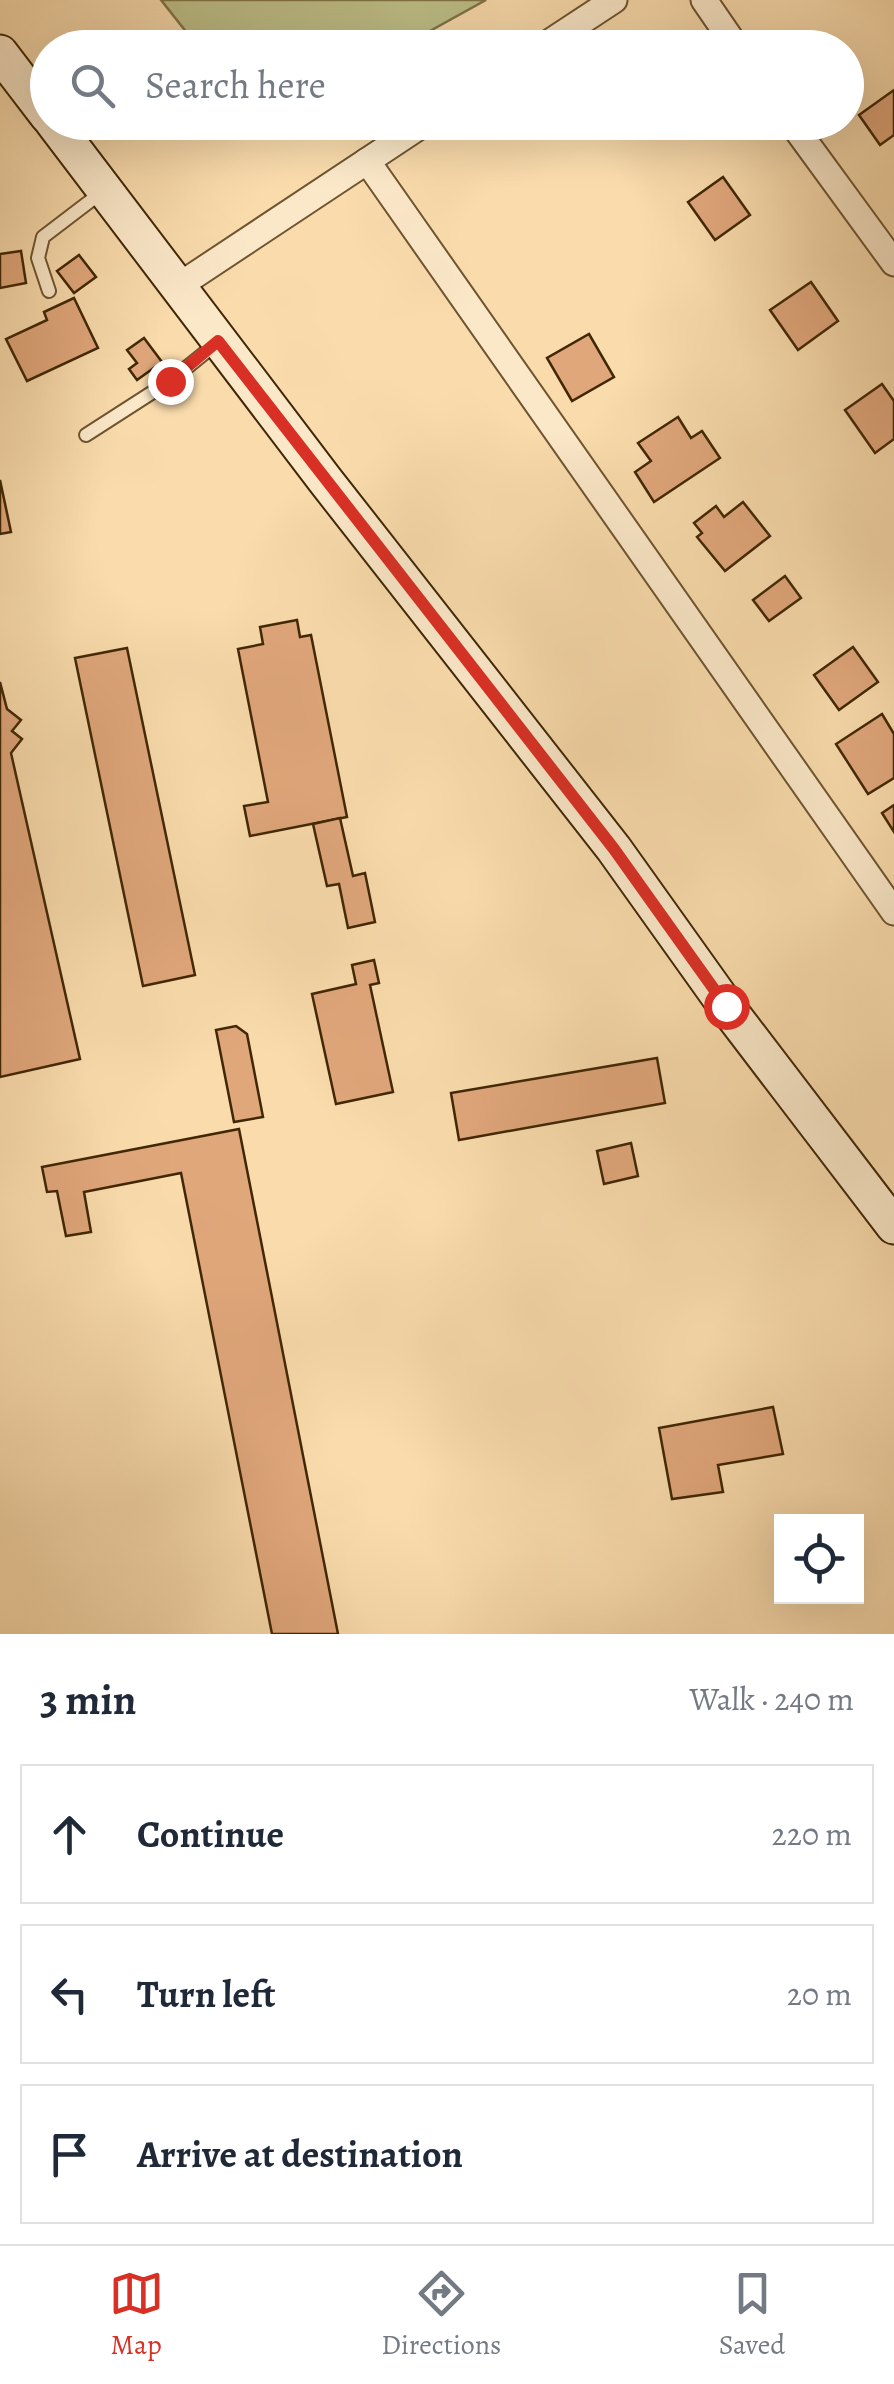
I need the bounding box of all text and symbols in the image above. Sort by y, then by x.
search box [30,30,864,140]
icon: search [65,58,120,113]
text: Search here [145,59,326,111]
route end [148,359,194,405]
route start [704,984,750,1030]
map controls [774,1514,864,1604]
button: locate [774,1514,864,1604]
text: 3 min [40,1671,136,1728]
text: Walk · 240 m [689,1677,854,1721]
icon: ahead [42,1807,97,1862]
text: Continue [137,1808,284,1860]
text: 220 m [772,1812,852,1856]
icon: left [42,1967,97,2022]
text: Turn left [137,1968,276,2020]
text: 20 m [787,1972,852,2016]
icon: arrive [42,2127,97,2182]
text: Arrive at destination [137,2128,463,2180]
tab: Map [109,2266,164,2364]
tab: Directions [381,2266,501,2364]
tab: Saved [719,2266,785,2364]

